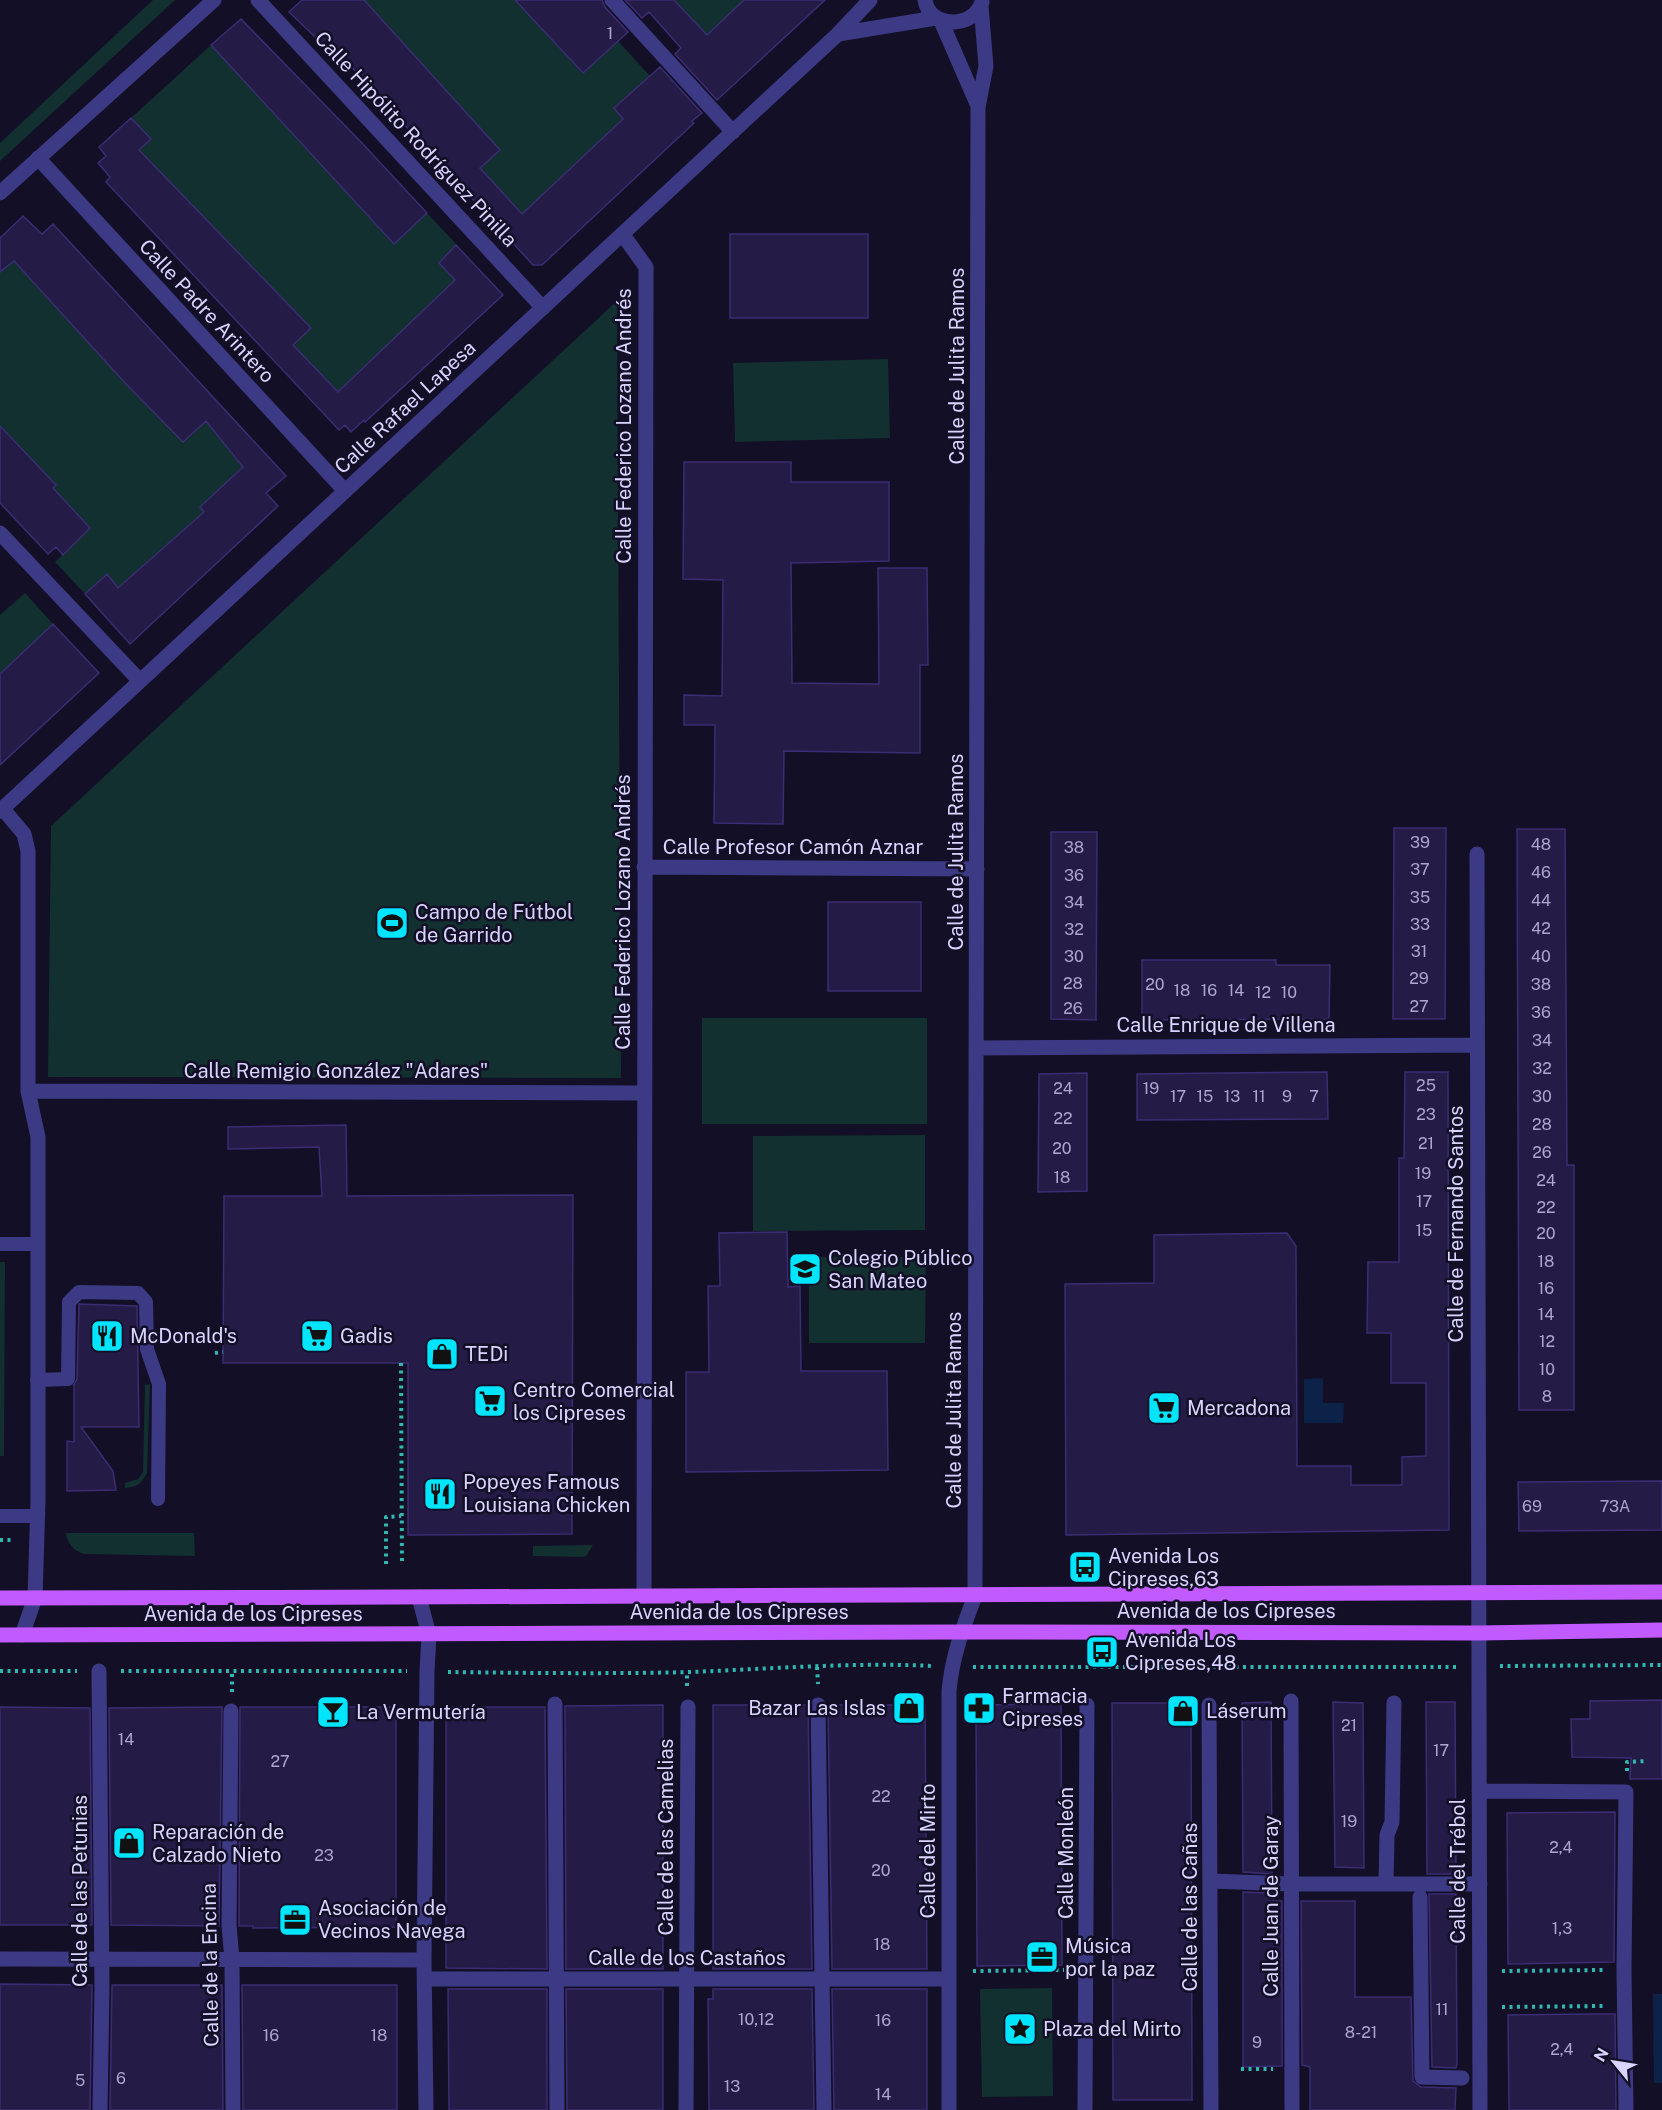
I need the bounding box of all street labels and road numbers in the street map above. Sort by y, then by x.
street label: Calle Hipólito Rodríguez Pinilla [310,26,522,252]
street label: Calle Padre Arintero [134,234,280,388]
street label: Calle de Julita Ramos [945,268,969,464]
street label: Calle Federico Lozano Andrés [612,288,636,564]
street label: Calle Rafael Lapesa [329,335,481,479]
street label: Calle de Julita Ramos [944,754,968,950]
street label: Calle Federico Lozano Andrés [611,774,635,1050]
street label: Calle Profesor Camón Aznar [663,835,923,859]
street label: Calle Enrique de Villena [1116,1013,1336,1037]
street label: Calle Remigio González "Adares" [184,1059,488,1083]
street label: Calle de Fernando Santos [1444,1106,1468,1342]
street label: Calle de Julita Ramos [942,1312,966,1508]
street label: Avenida de los Cipreses [1116,1599,1336,1623]
street label: Avenida de los Cipreses [629,1600,849,1624]
street label: Avenida de los Cipreses [143,1602,363,1626]
street label: Calle de las Camelias [654,1739,678,1935]
street label: Calle del Mirto [916,1783,940,1919]
street label: Calle Monleón [1054,1787,1078,1919]
street label: Calle de las Petunias [68,1795,92,1987]
street label: Calle del Trébol [1446,1798,1470,1944]
street label: Calle Juan de Garay [1259,1815,1283,1997]
street label: Calle de las Cañas [1178,1823,1202,1991]
street label: Calle de la Encina [197,1883,223,2047]
street label: Calle de los Castaños [588,1946,786,1970]

